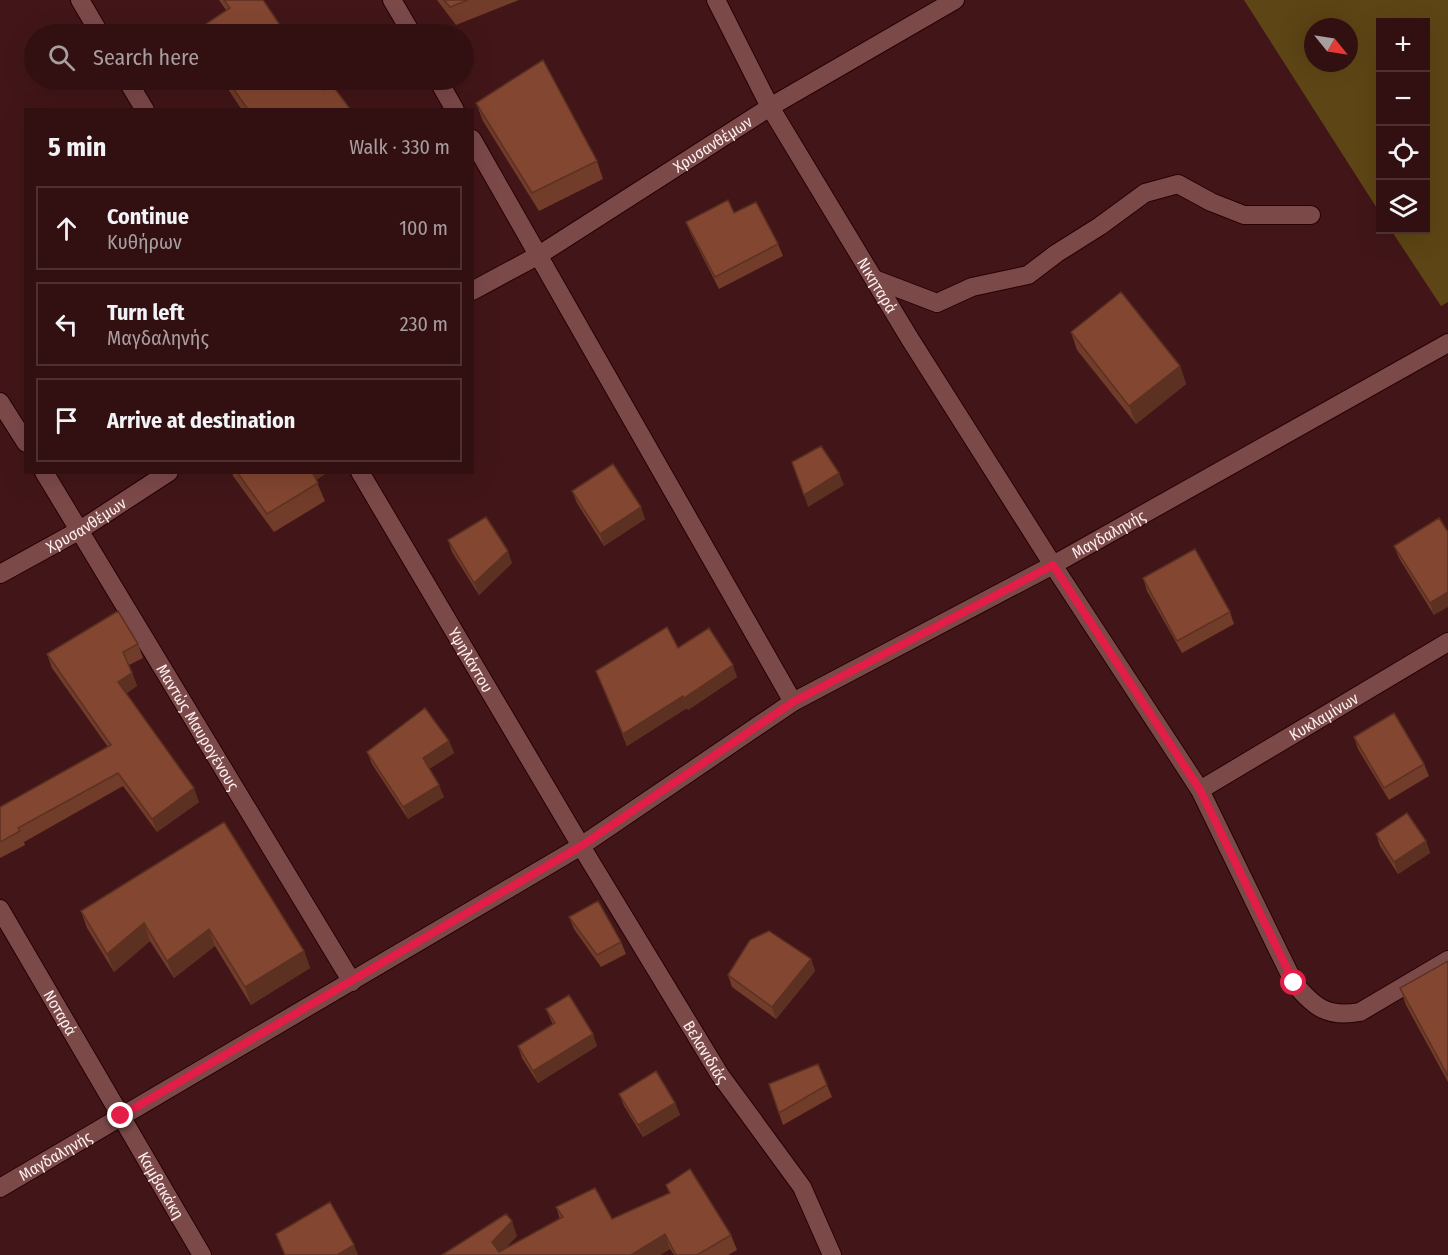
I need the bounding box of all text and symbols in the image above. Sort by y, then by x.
north arrow [1304,18,1358,72]
map controls [1376,18,1430,234]
button: + [1376,18,1430,72]
search box [24,24,474,90]
icon: search [45,41,78,74]
text: Search here [93,44,199,71]
button: − [1376,72,1430,126]
street label: Χρυσανθέμων [670,112,756,177]
button: locate [1376,126,1430,180]
text: 5 min [48,132,106,163]
text: Walk · 330 m [349,135,450,159]
button: layers [1376,180,1430,234]
text: Continue [107,203,189,230]
icon: ahead [50,212,83,245]
text: 100 m [399,216,448,240]
text: Κυθήρων [107,230,182,254]
street label: Νικηταρά [853,254,901,317]
text: Turn left [107,299,185,326]
icon: left [50,308,83,341]
text: 230 m [400,312,448,336]
text: Μαγδαληνής [107,326,209,350]
icon: arrive [50,404,83,437]
text: Arrive at destination [107,407,295,434]
street label: Χρυσανθέμων [43,494,130,557]
street label: Μαγδαληνής [1069,506,1149,563]
street label: Υψηλάντου [444,624,497,696]
street label: Μαντώς Μαυρογένους [152,661,243,794]
street label: Κυκλαμίνων [1286,689,1362,745]
route start [1280,969,1306,995]
street label: Νοταρά [39,987,81,1039]
street label: Βελανιδιάς [679,1017,732,1087]
route end [107,1102,133,1128]
street label: Μαγδαληνής [15,1127,96,1185]
street label: Καμβακάκη [134,1149,188,1223]

